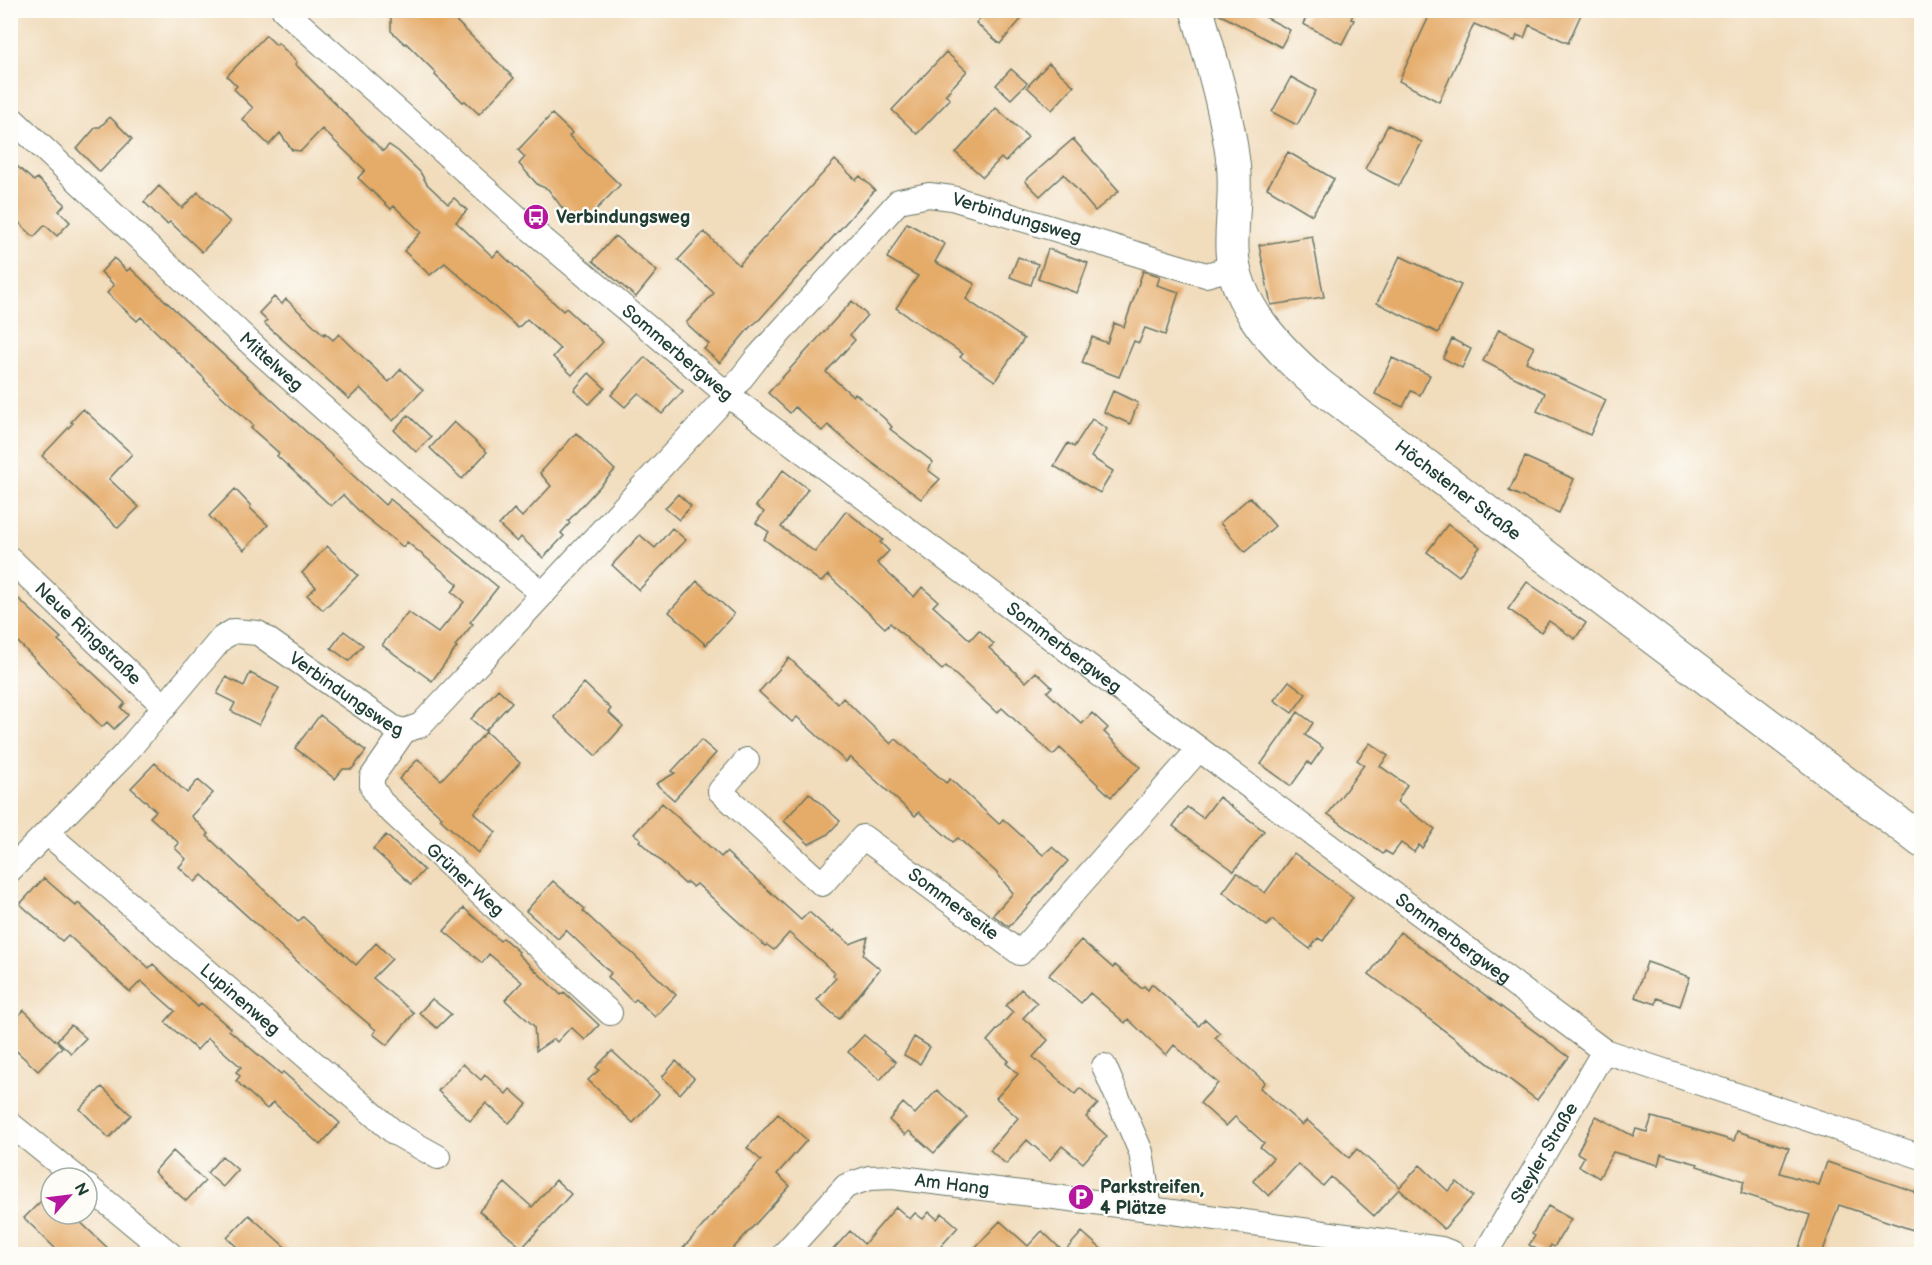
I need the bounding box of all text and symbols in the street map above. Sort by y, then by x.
street label: Verbindungsweg [950,188,1084,247]
bus stop icon: Verbindungsweg [521,202,551,232]
place label: Verbindungsweg [556,207,690,228]
street label: Sommerbergweg [618,300,737,405]
street label: Mittelweg [235,328,307,396]
street label: Höchstener Straße [1391,436,1526,545]
street label: Neue Ringstraße [31,578,146,689]
street label: Sommerbergweg [1002,598,1126,698]
street label: Verbindungsweg [285,648,405,741]
street label: Grüner Weg [422,839,508,921]
street label: Sommerseite [904,863,1003,944]
street label: Sommerbergweg [1391,889,1515,988]
street label: Lupinenweg [196,959,284,1040]
street label: Steyler Straße [1506,1098,1582,1207]
north arrow [39,1166,99,1226]
street label: Am Hang [914,1169,991,1199]
place label: Parkstreifen, 4 Plätze [1100,1177,1204,1219]
text: N [70,1180,92,1199]
parking icon: Parkstreifen, 4 Plätze [1066,1182,1096,1212]

